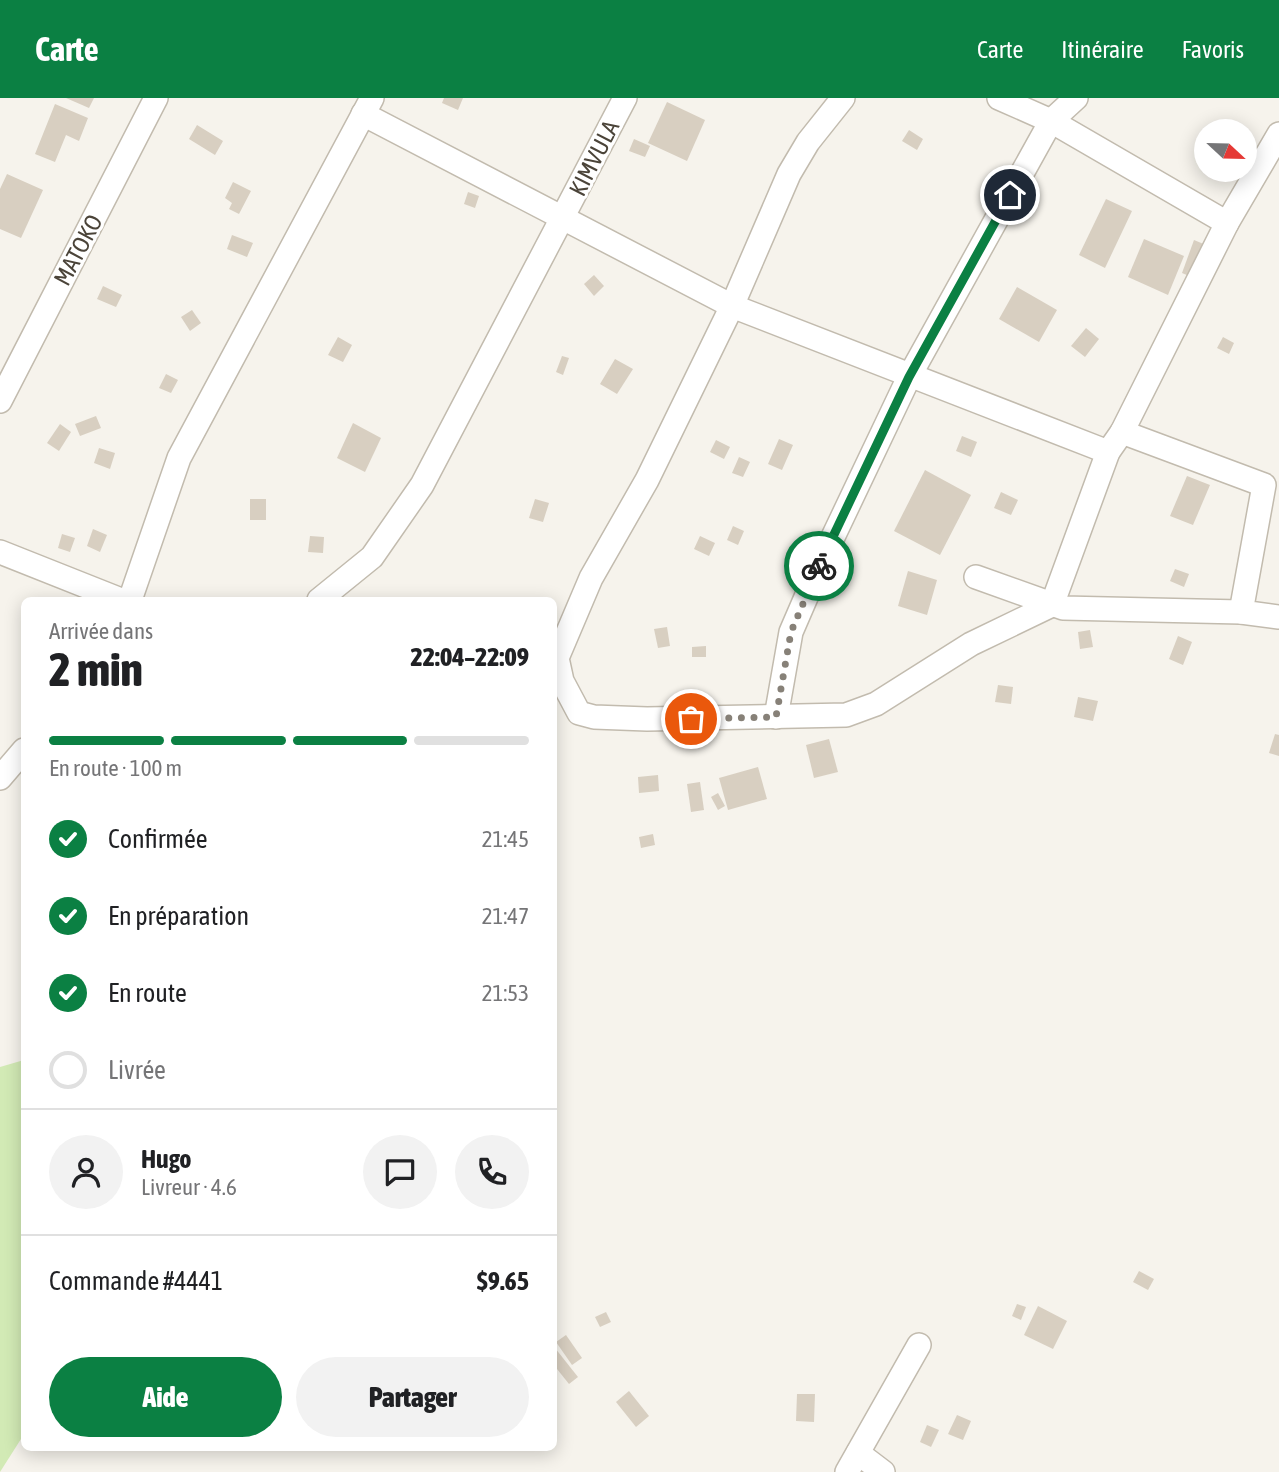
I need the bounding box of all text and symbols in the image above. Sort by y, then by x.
text: Carte [35,30,99,68]
text: Carte [977,36,1023,63]
text: Itinéraire [1061,36,1144,63]
text: Favoris [1182,36,1244,63]
street label: KIMVULA [564,116,625,200]
north arrow [1194,119,1256,182]
map controls [1194,119,1257,182]
pin [980,165,1040,225]
icon: home [991,176,1029,214]
street label: MATOKO [48,210,108,290]
courier [784,531,854,601]
icon: bike [800,547,838,585]
text: Arrivée dans [49,618,153,644]
text: 22:04–22:09 [411,642,529,672]
text: 2 min [49,643,143,696]
pin [661,689,721,749]
icon: bag [672,700,710,738]
text: En route · 100 m [49,755,182,781]
icon: check [49,820,87,858]
text: Confirmée [108,824,208,854]
text: 21:45 [482,826,529,852]
icon: check [49,897,87,935]
text: En préparation [108,901,249,931]
text: 21:47 [482,903,529,929]
icon: check [49,974,87,1012]
text: En route [108,978,187,1008]
text: 21:53 [482,980,529,1006]
text: Livrée [108,1055,166,1085]
button: person [49,1135,123,1209]
button: chat [363,1135,437,1209]
button: phone [455,1135,529,1209]
text: Hugo [141,1144,192,1174]
text: Livreur · 4.6 [141,1174,237,1200]
text: Commande #4441 [49,1266,223,1296]
text: $9.65 [477,1266,529,1296]
button: Aide [49,1357,282,1437]
button: Partager [296,1357,529,1437]

